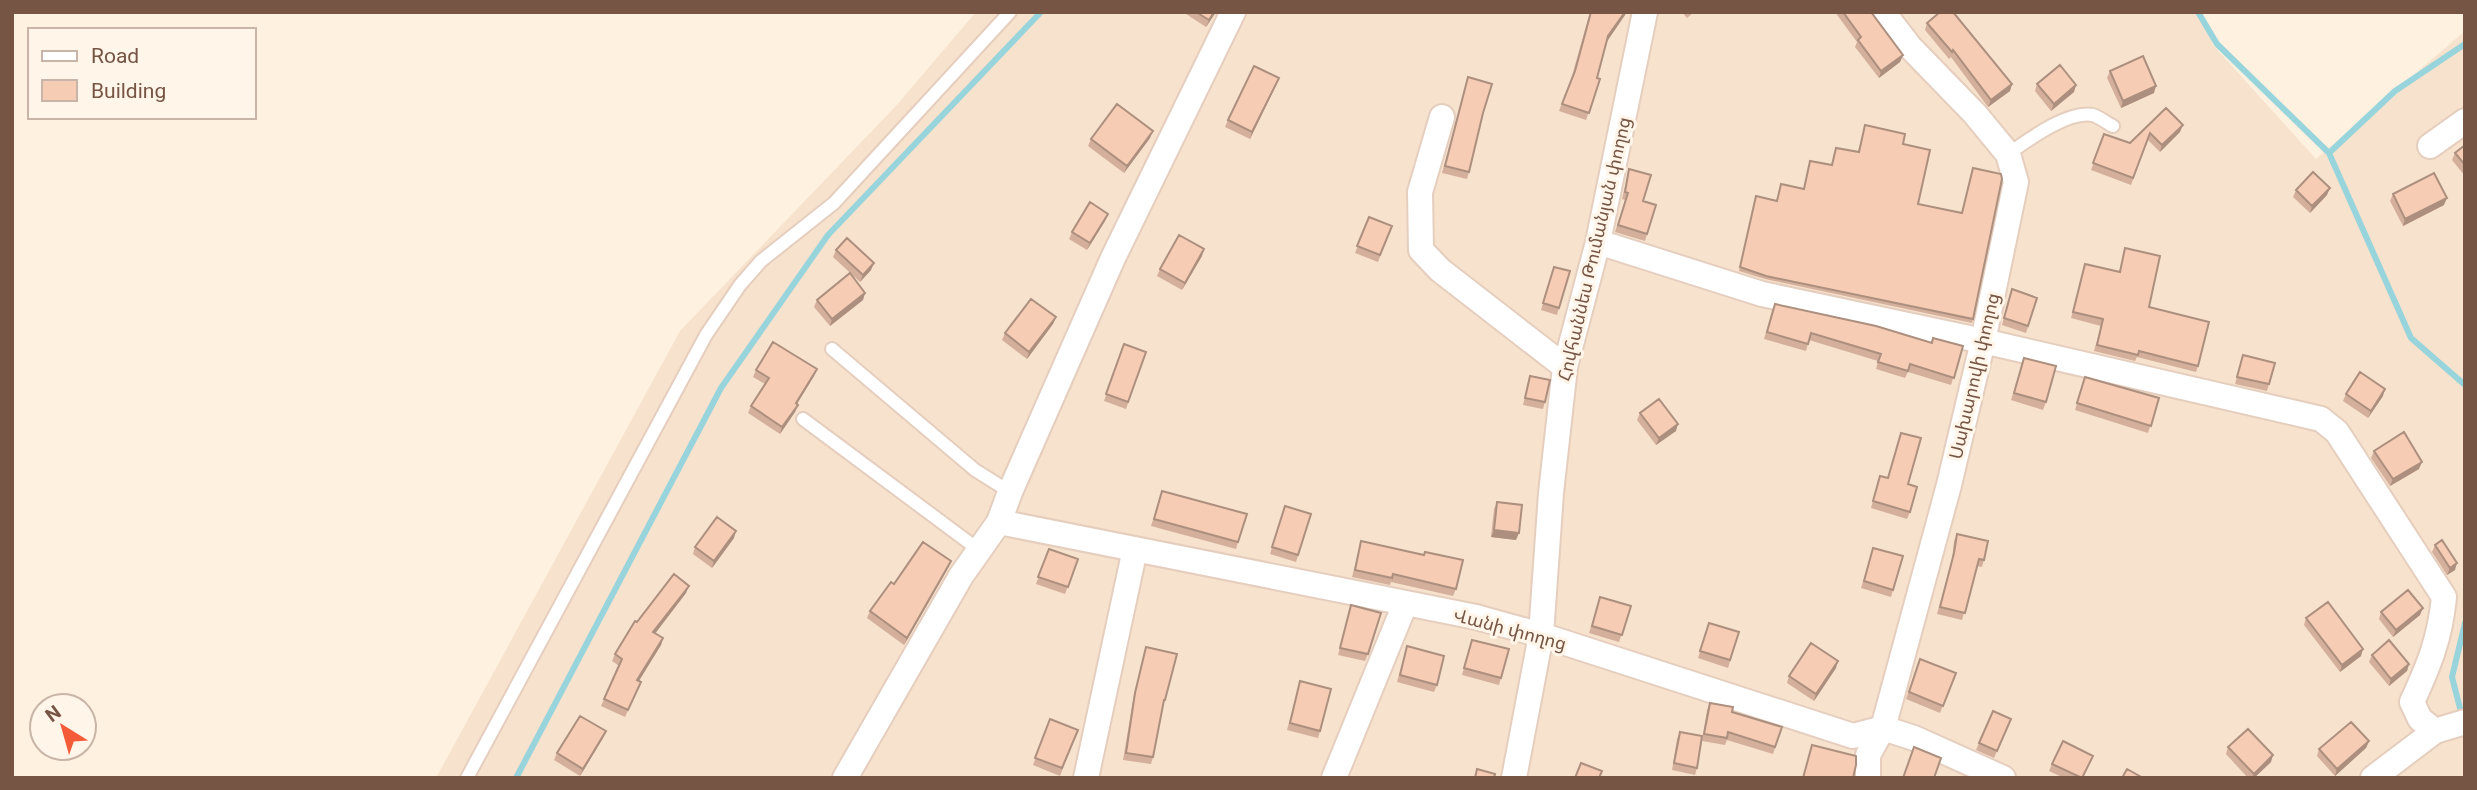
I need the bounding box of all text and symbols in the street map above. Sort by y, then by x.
legend [28,28,256,119]
text: Road [91,44,139,68]
text: Building [91,79,166,103]
street label: Հովհաննես Թումանյան փողոց [1553,115,1635,383]
street label: Սախարովի փողոց [1945,291,2003,461]
street label: Վանի փողոց [1451,604,1569,654]
north arrow [28,692,98,762]
text: N [41,701,65,727]

